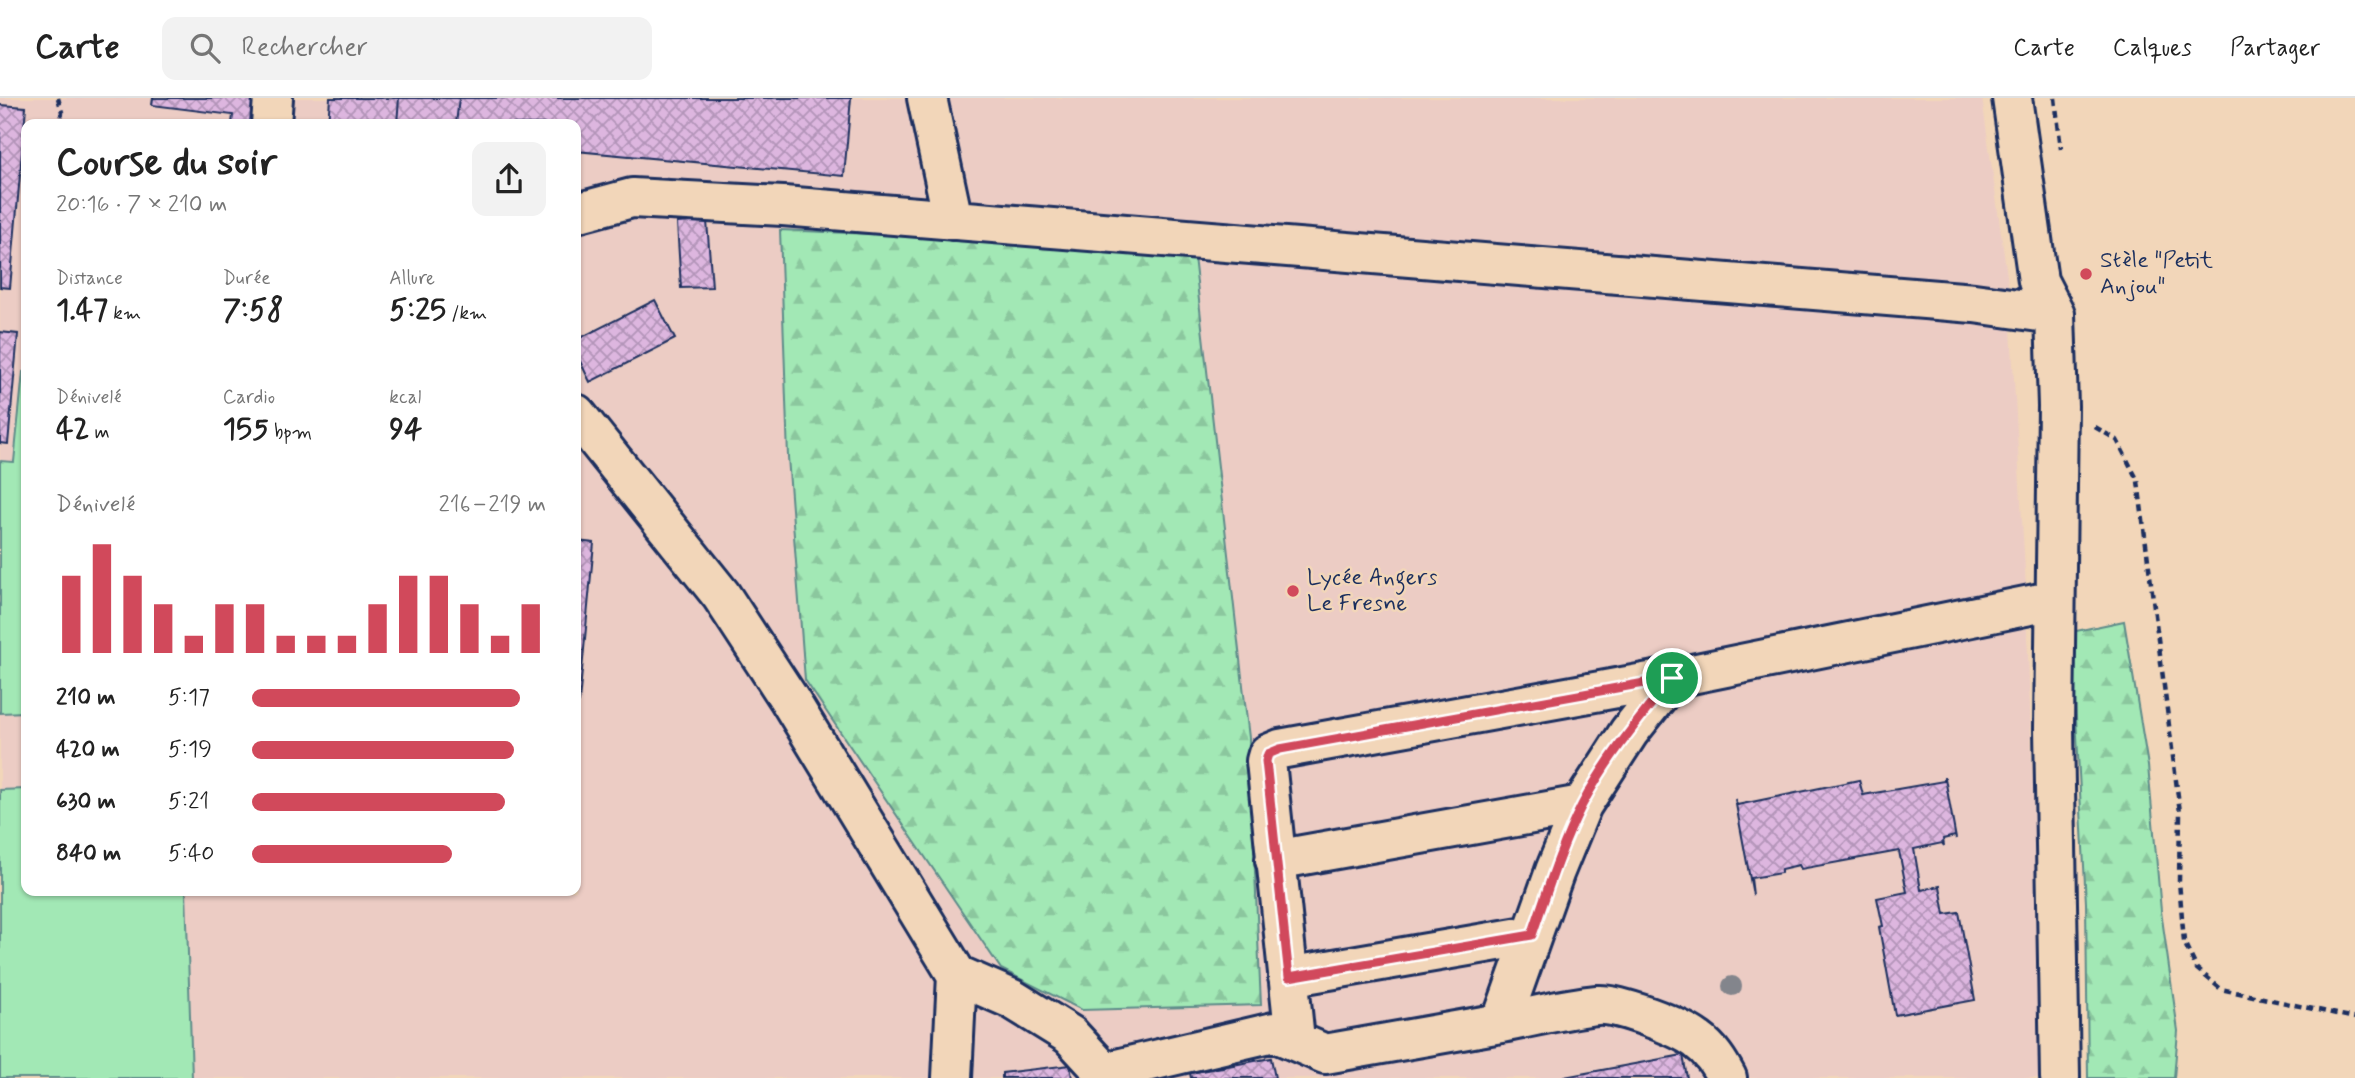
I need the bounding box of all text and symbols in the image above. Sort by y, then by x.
search box [162,17,652,80]
text: Carte [35,26,120,70]
icon: search [186,29,224,67]
text: Rechercher [242,31,368,65]
text: Carte [2013,33,2075,64]
text: Calques [2113,33,2192,64]
text: Partager [2230,33,2320,64]
text: Course du soir [56,139,277,188]
button: share [472,142,546,216]
text: 20:16 · 7 × 210 m [56,190,227,220]
place label: Stèle "Petit Anjou" [2100,246,2213,302]
text: Distance [56,266,123,291]
text: Durée [223,266,271,291]
text: Allure [389,266,435,291]
marker: Stèle "Petit Anjou" [2078,266,2094,282]
text: 1.47 [56,291,108,330]
text: 7:58 [223,291,283,330]
text: 5:25 [389,291,446,330]
text: km [108,301,141,326]
text: /km [446,301,487,326]
text: Dénivelé [56,385,122,410]
text: Cardio [223,385,275,410]
text: kcal [389,385,421,410]
text: 42 [56,410,89,449]
text: 155 [223,410,269,449]
text: 94 [389,410,422,449]
text: m [89,420,110,445]
text: bpm [269,420,312,445]
text: Dénivelé [56,490,135,520]
text: 216–219 m [439,490,546,520]
place label: Lycée Angers Le Fresne [1307,563,1437,619]
marker: Lycée Angers Le Fresne [1285,583,1301,599]
pin [1642,648,1702,708]
icon: arrive [1653,659,1691,697]
text: 210 m [56,683,116,713]
text: 5:17 [168,683,210,713]
text: 420 m [56,735,120,765]
text: 5:19 [168,735,212,765]
text: 630 m [56,787,116,817]
text: 5:21 [168,787,209,817]
text: 840 m [56,839,121,869]
text: 5:40 [168,839,214,869]

